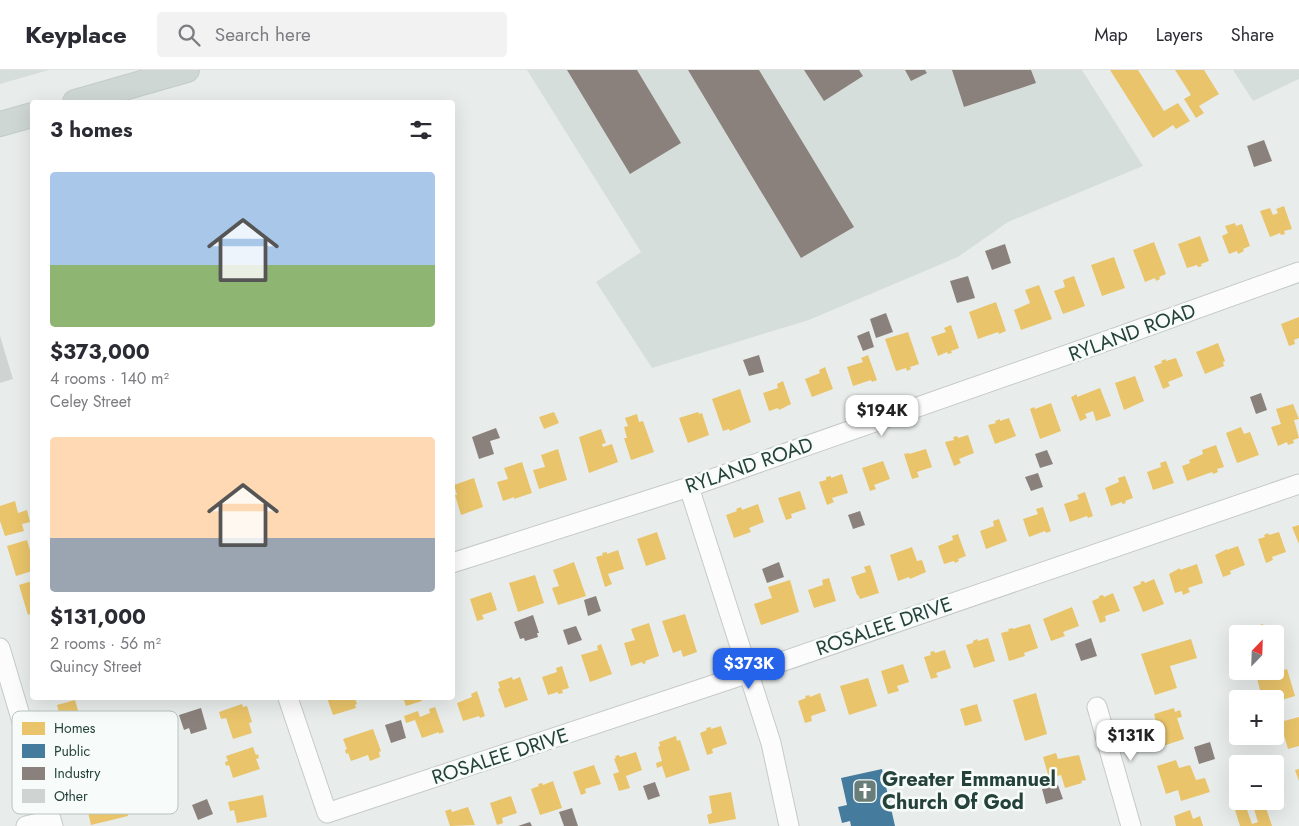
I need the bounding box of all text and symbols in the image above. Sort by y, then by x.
search box [157,12,507,57]
text: Keyplace [25,17,127,52]
icon: search [175,21,203,49]
text: Search here [215,21,311,48]
text: Map [1094,22,1128,48]
text: Layers [1156,22,1203,48]
text: Share [1231,22,1274,48]
text: 3 homes [50,115,133,145]
icon: filters [407,116,435,144]
icon: home [198,205,288,295]
street label: RYLAND ROAD [1064,296,1200,369]
text: $373,000 [50,337,150,367]
text: 4 rooms · 140 m² [50,367,169,390]
text: Celey Street [50,390,131,413]
pin: $194K [847,394,917,437]
text: $194K [856,399,908,422]
street label: RYLAND ROAD [681,430,817,501]
icon: home [198,470,288,560]
street label: ROSALEE DRIVE [812,590,956,663]
text: $131,000 [50,602,146,632]
north arrow [1229,625,1284,680]
map controls [1229,625,1284,810]
text: 2 rooms · 56 m² [50,632,161,655]
pin: $373K [714,648,784,690]
text: $373K [724,652,774,675]
text: Quincy Street [50,655,141,678]
button: + [1229,690,1284,745]
legend [12,711,178,814]
text: Homes [54,718,96,738]
pin: $131K [1096,720,1166,762]
street label: ROSALEE DRIVE [428,721,572,792]
text: $131K [1107,724,1155,747]
text: Public [54,741,90,761]
button: − [1229,755,1284,810]
text: Industry [54,763,101,783]
place label: Greater Emmanuel Church Of God [882,765,1056,817]
church icon: Greater Emmanuel Church Of God [852,778,878,804]
text: Other [54,786,88,806]

